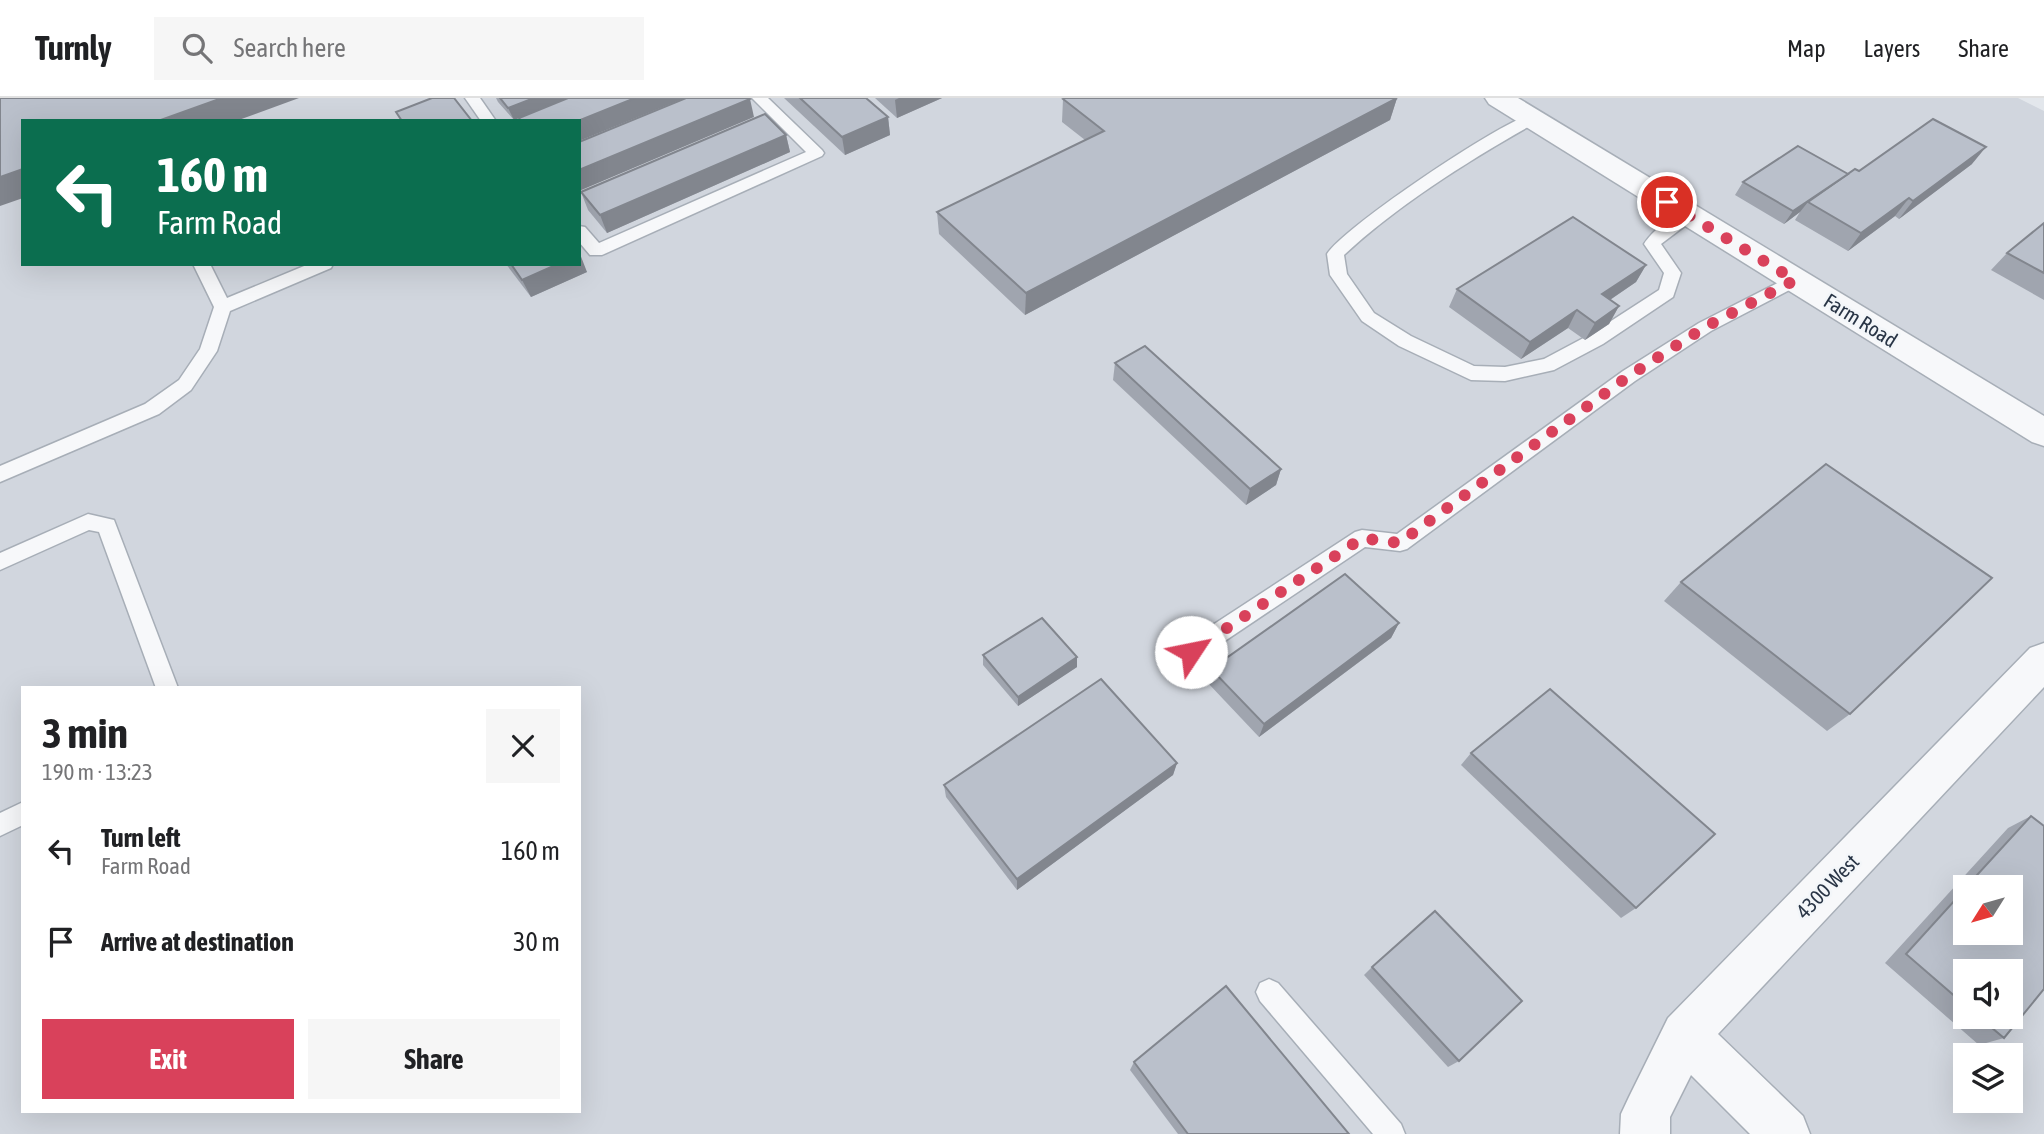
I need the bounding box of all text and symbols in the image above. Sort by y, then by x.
search box [154,17,644,80]
text: Turnly [35,29,112,67]
icon: search [178,29,216,67]
text: Search here [234,33,346,63]
text: Map [1787,35,1826,62]
text: Layers [1864,35,1920,62]
text: Share [1958,35,2009,62]
text: 160 m [157,146,268,202]
icon: left [42,147,133,238]
pin [1637,172,1697,232]
icon: arrive [1648,183,1686,221]
text: Farm Road [157,204,282,241]
street label: Farm Road [1820,288,1902,352]
position arrow [1154,615,1228,689]
text: 3 min [42,709,128,757]
button: close [486,709,560,783]
text: 190 m · 13:23 [42,759,153,785]
text: Turn left [101,823,181,853]
icon: left [42,832,80,870]
text: 160 m [501,836,560,866]
street label: 4300 West [1791,849,1863,923]
text: Farm Road [101,853,191,879]
north arrow [1953,875,2023,945]
map controls [1953,875,2023,1113]
icon: arrive [42,923,80,961]
text: Arrive at destination [101,927,294,957]
text: 30 m [513,927,560,957]
button: sound [1953,959,2023,1029]
button: Exit [42,1019,294,1099]
button: Share [308,1019,560,1099]
button: layers [1953,1043,2023,1113]

